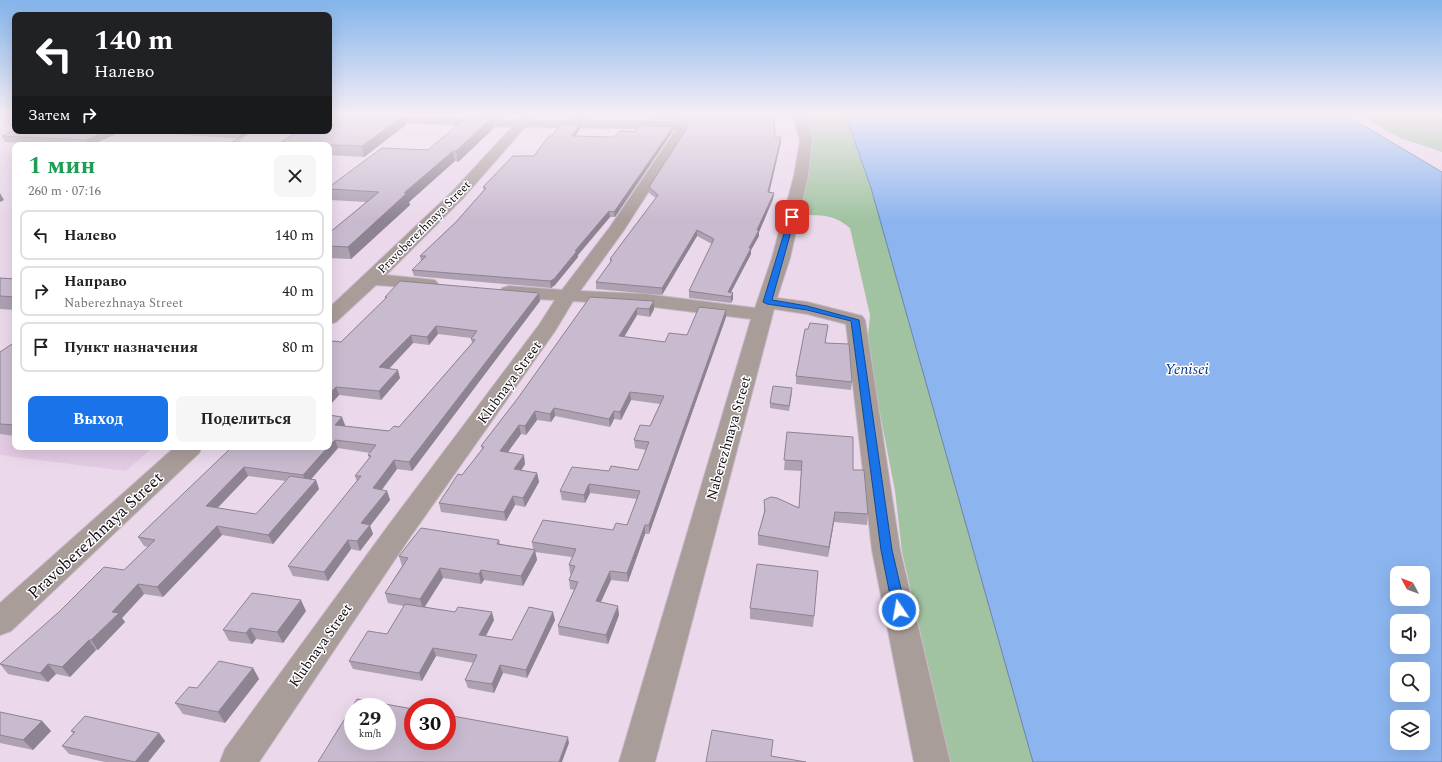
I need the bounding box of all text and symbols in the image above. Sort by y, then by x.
text: 140 m [94,19,173,62]
icon: left [28,28,80,80]
text: Налево [94,58,154,85]
text: Затем [28,104,70,127]
icon: right [78,104,100,126]
text: 1 мин [28,148,96,184]
button: close [274,155,316,197]
street label: Pravoberezhnaya Street [373,176,475,278]
text: 260 m · 07:16 [28,181,101,201]
pin [775,200,809,234]
icon: arrive [781,206,803,228]
icon: left [30,224,52,246]
text: Налево [64,224,117,247]
text: 140 m [275,224,314,247]
text: Направо [64,270,127,293]
icon: right [30,280,52,302]
text: 40 m [282,280,314,303]
text: Naberezhnaya Street [64,293,183,313]
icon: arrive [30,336,52,358]
text: Пункт назначения [64,336,198,359]
text: 80 m [282,336,314,359]
street label: Klubnaya Street [472,336,547,428]
water label: Yenisei [1165,358,1209,381]
street label: Naberezhnaya Street [701,374,756,503]
button: Выход [28,396,168,442]
button: Поделиться [176,396,316,442]
street label: Pravoberezhnaya Street [22,466,169,606]
north arrow [1390,566,1430,606]
map controls [1390,566,1430,750]
position arrow [878,589,920,631]
street label: Klubnaya Street [284,599,357,692]
button: sound [1390,614,1430,654]
button: search [1390,662,1430,702]
speed limit sign: 30 [404,698,456,750]
text: 29 [359,704,381,734]
button: layers [1390,710,1430,750]
text: km/h [359,726,381,742]

